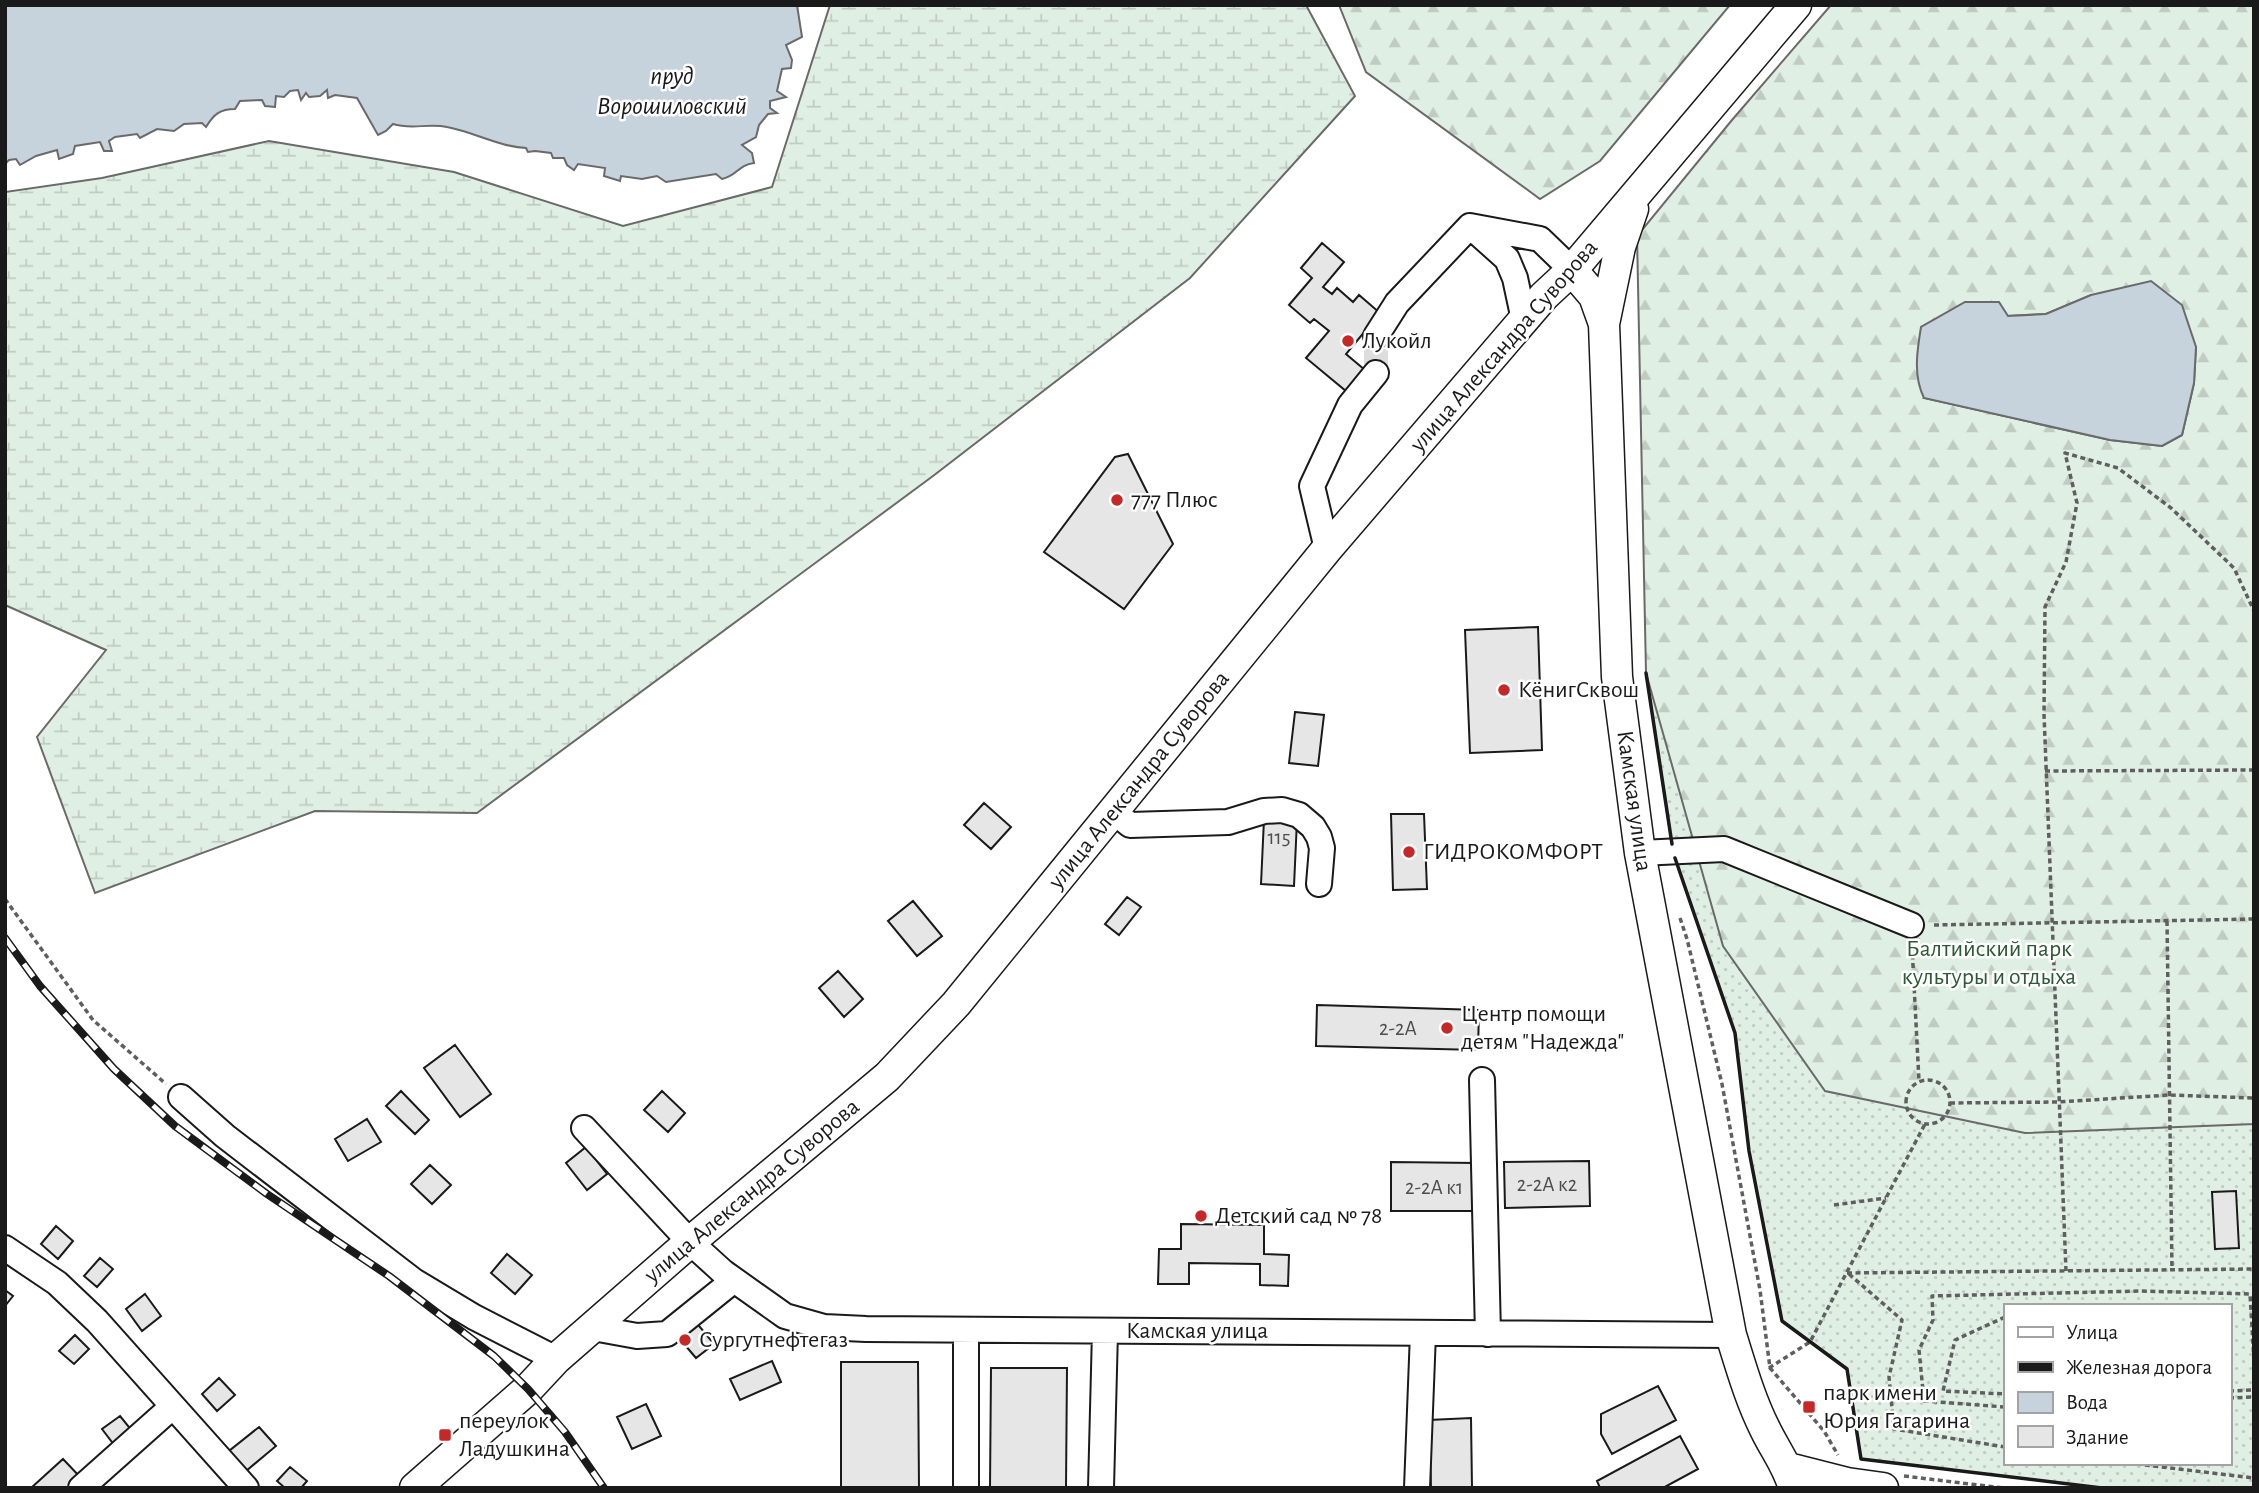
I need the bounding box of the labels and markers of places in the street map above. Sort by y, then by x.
place label: Лукойл [1362,329,1432,353]
marker: Лукойл [1340,333,1356,349]
place label: 777 Плюс [1131,488,1218,512]
marker: 777 Плюс [1109,492,1125,508]
place label: КёнигСквош [1518,678,1639,702]
marker: КёнигСквош [1496,682,1512,698]
place label: ГИДРОКОМФОРТ [1423,840,1604,864]
marker: ГИДРОКОМФОРТ [1401,844,1417,860]
place label: Центр помощи детям "Надежда" [1461,1002,1624,1054]
marker: Центр помощи детям "Надежда" [1439,1020,1455,1036]
place label: Детский сад № 78 [1215,1204,1382,1228]
marker: Детский сад № 78 [1193,1208,1209,1224]
place label: Сургутнефтегаз [699,1328,848,1352]
marker: Сургутнефтегаз [677,1332,693,1348]
place label: парк имени Юрия Гагарина [1823,1381,1970,1433]
marker: парк имени Юрия Гагарина [1801,1399,1817,1415]
place label: переулок Ладушкина [459,1409,570,1461]
marker: переулок Ладушкина [437,1427,453,1443]

